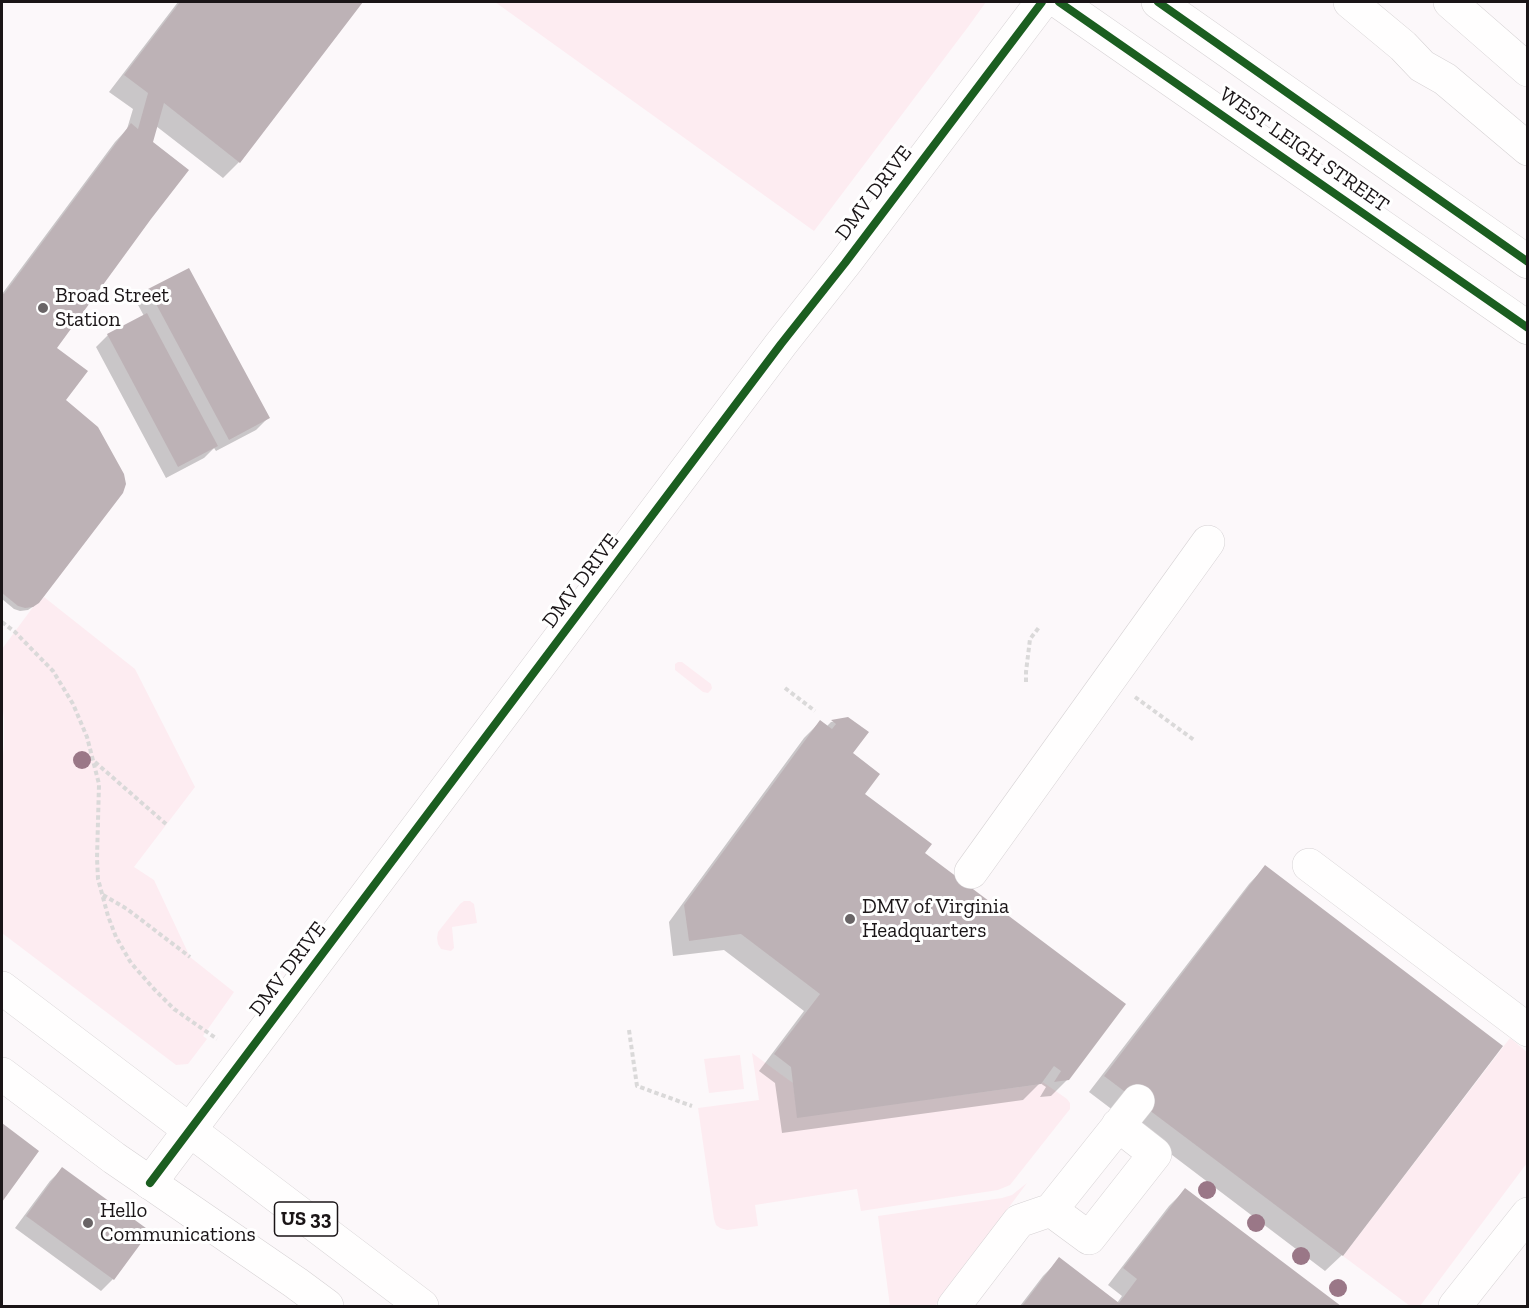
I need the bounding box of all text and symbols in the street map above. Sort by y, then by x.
street label: WEST LEIGH STREET [1214,82,1394,218]
street label: DMV DRIVE [830,141,918,245]
place label: Broad Street Station [55,283,169,333]
marker: Broad Street Station [36,301,50,315]
street label: DMV DRIVE [537,529,625,633]
place label: DMV of Virginia Headquarters [862,894,1009,944]
marker: DMV of Virginia Headquarters [843,912,857,926]
street label: DMV DRIVE [244,917,332,1021]
place label: Hello Communications [100,1198,256,1248]
road number: US 33 [274,1202,338,1236]
marker: Hello Communications [81,1216,95,1230]

